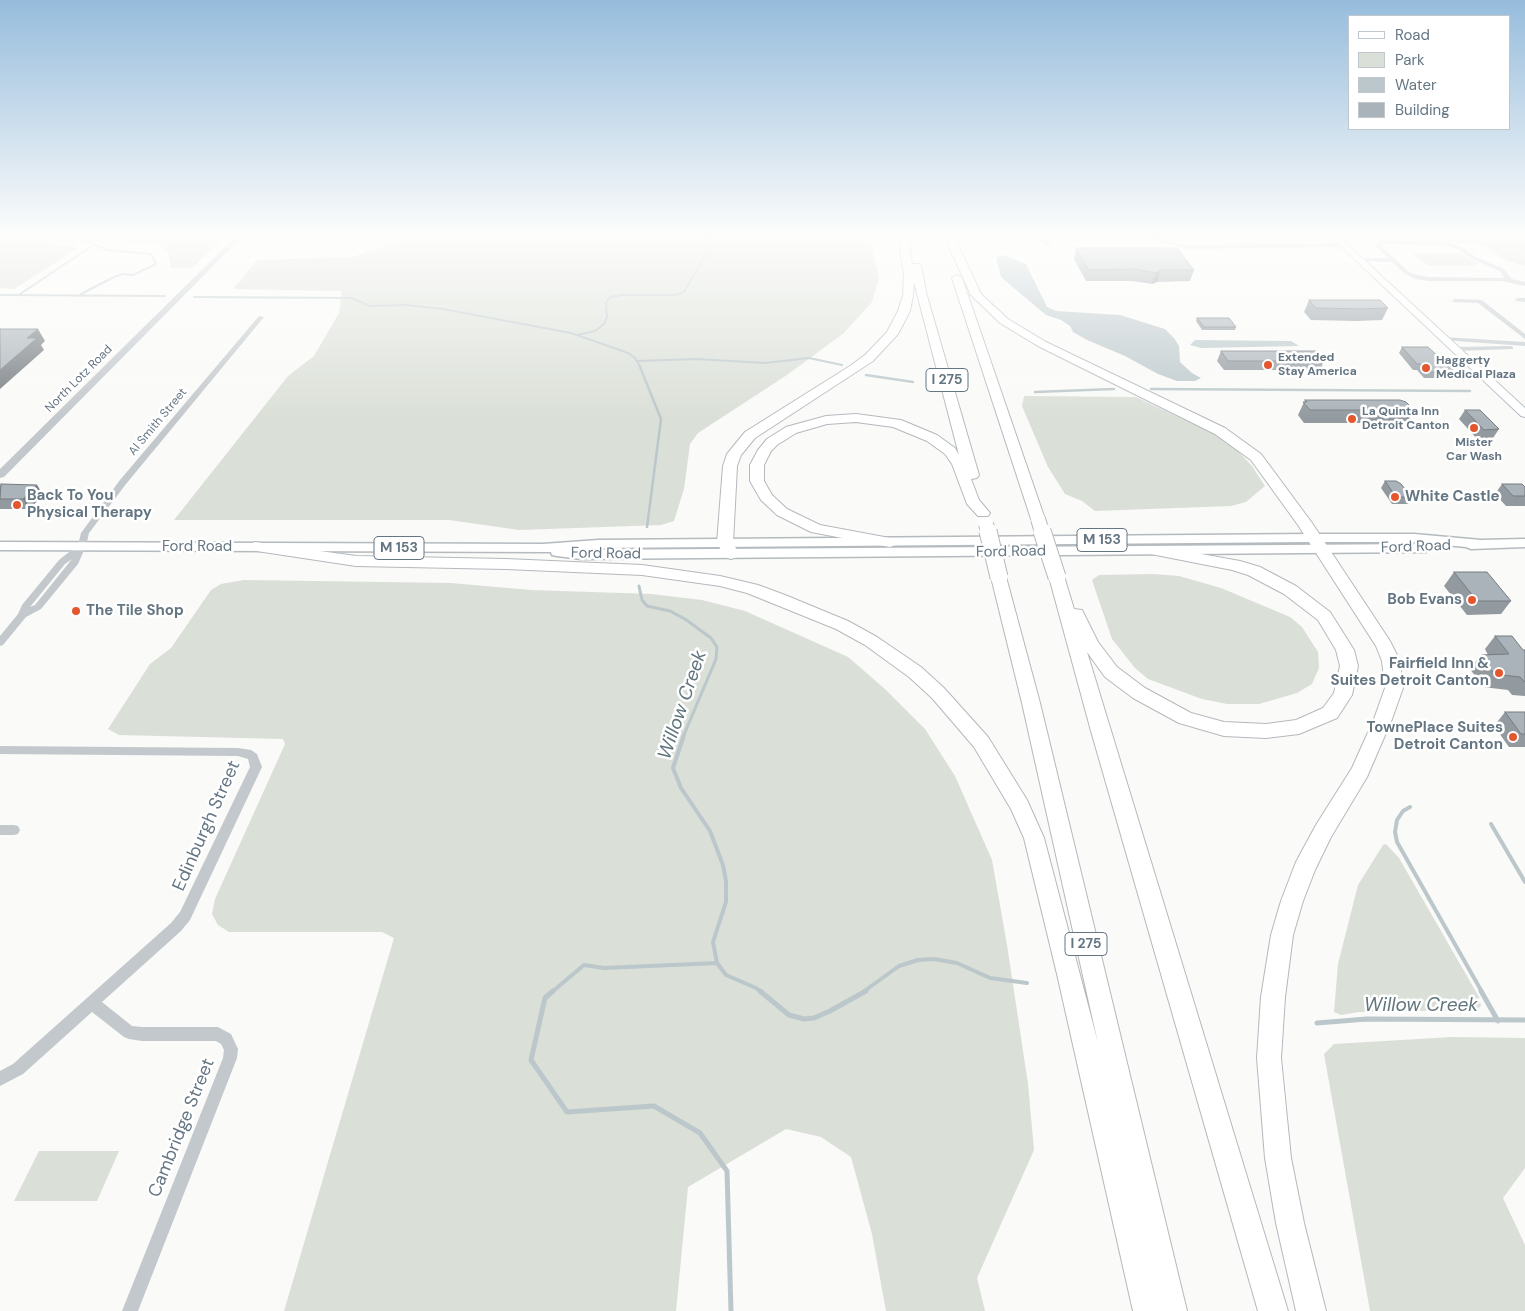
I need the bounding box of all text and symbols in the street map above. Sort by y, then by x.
legend [1348,15,1510,130]
text: Road [1395,25,1430,45]
text: Park [1395,50,1425,70]
text: Water [1395,75,1436,95]
text: Building [1395,100,1450,120]
street label: North Lotz Road [42,342,116,416]
place label: Extended Stay America [1278,351,1357,379]
place label: Haggerty Medical Plaza [1436,354,1516,382]
marker: Extended Stay America [1262,359,1274,371]
marker: Haggerty Medical Plaza [1420,362,1432,374]
road number: I 275 [926,368,968,392]
street label: Al Smith Street [126,386,190,458]
place label: La Quinta Inn Detroit Canton [1362,405,1449,433]
marker: La Quinta Inn Detroit Canton [1346,413,1358,425]
marker: Mister Car Wash [1468,422,1480,434]
place label: Mister Car Wash [1446,436,1502,464]
place label: Back To You Physical Therapy [27,487,152,522]
place label: White Castle [1405,488,1500,506]
marker: White Castle [1389,491,1401,503]
marker: Back To You Physical Therapy [11,499,23,511]
road number: M 153 [1077,528,1127,552]
road number: M 153 [374,536,424,560]
street label: Ford Road [1381,537,1451,557]
street label: Ford Road [162,538,232,556]
street label: Ford Road [976,542,1046,562]
street label: Ford Road [571,544,641,564]
place label: Bob Evans [1387,591,1462,609]
marker: Bob Evans [1466,594,1478,606]
place label: The Tile Shop [86,602,184,620]
marker: The Tile Shop [70,605,82,617]
water label: Willow Creek [654,647,712,763]
place label: Fairfield Inn & Suites Detroit Canton [1331,655,1489,690]
marker: Fairfield Inn & Suites Detroit Canton [1493,667,1505,679]
place label: TownePlace Suites Detroit Canton [1367,719,1503,754]
marker: TownePlace Suites Detroit Canton [1507,731,1519,743]
street label: Edinburgh Street [169,758,245,894]
road number: I 275 [1065,932,1107,956]
water label: Willow Creek [1364,995,1478,1017]
street label: Cambridge Street [144,1055,220,1201]

